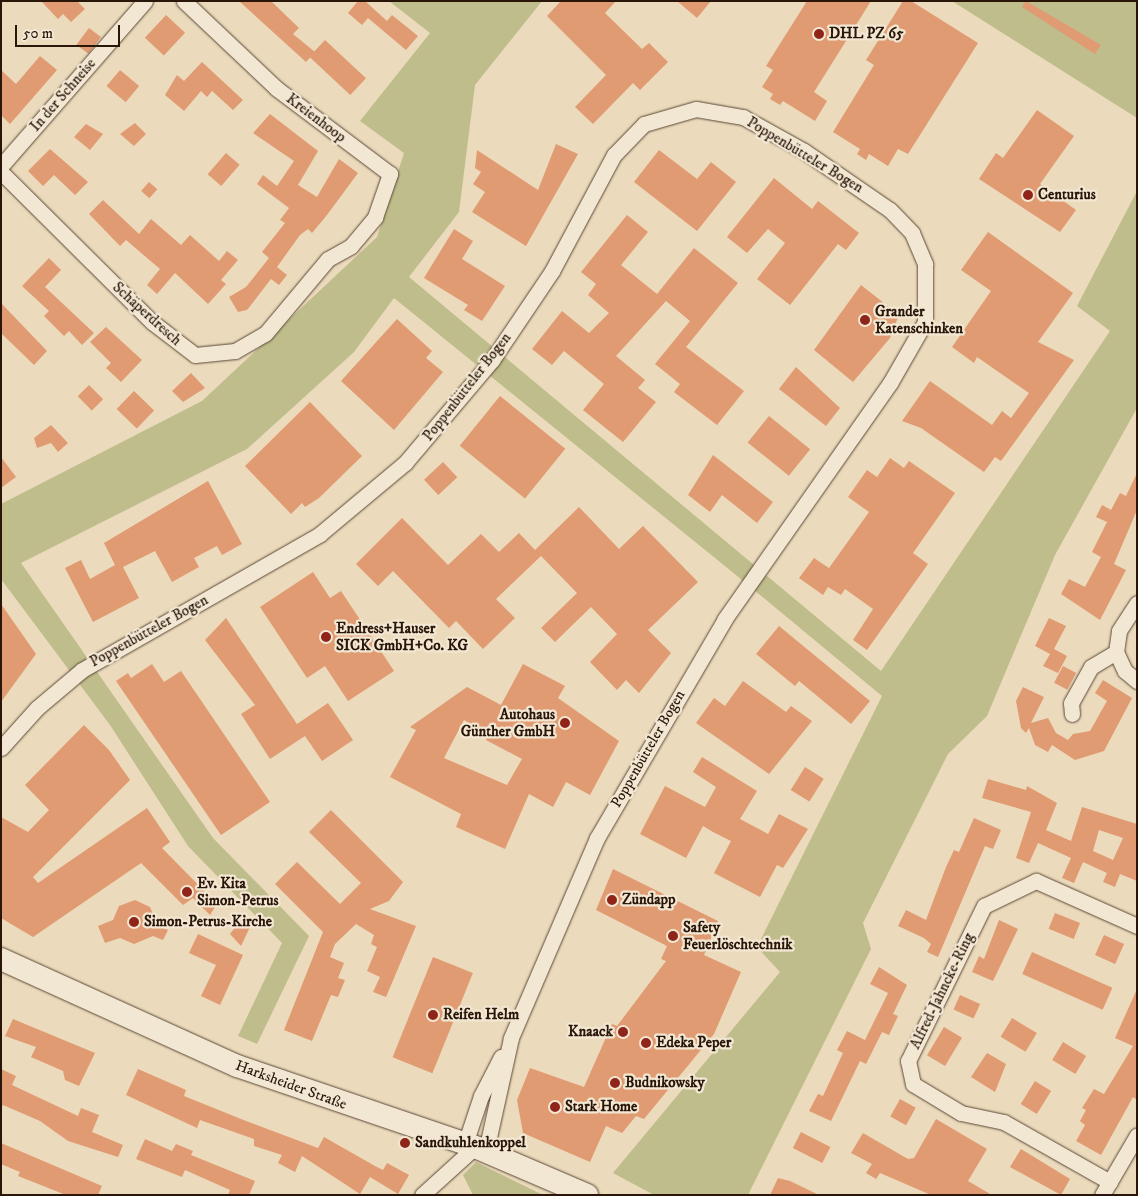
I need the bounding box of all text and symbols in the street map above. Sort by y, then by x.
scale bar [18,15,122,47]
text: 50 m [23,24,53,43]
place label: DHL PZ 65 [829,25,903,43]
marker: DHL PZ 65 [813,28,825,40]
street label: In der Schneise [26,55,100,135]
street label: Kreienhoop [283,90,349,146]
street label: Poppenbütteler Bogen [744,113,866,197]
place label: Centurius [1038,186,1096,204]
marker: Centurius [1022,189,1034,201]
street label: Schäperdresch [109,278,185,350]
place label: Grander Katenschinken [875,302,963,337]
marker: Grander Katenschinken [859,314,871,326]
street label: Poppenbütteler Bogen [419,329,515,445]
street label: Poppenbütteler Bogen [87,591,211,671]
place label: Endress+Hauser SICK GmbH+Co. KG [336,619,468,654]
marker: Endress+Hauser SICK GmbH+Co. KG [320,631,332,643]
street label: Poppenbütteler Bogen [607,687,689,811]
place label: Autohaus Günther GmbH [461,705,555,740]
marker: Autohaus Günther GmbH [559,717,571,729]
place label: Ev. Kita Simon-Petrus [197,874,279,909]
marker: Ev. Kita Simon-Petrus [181,886,193,898]
place label: Zündapp [622,891,676,909]
marker: Zündapp [606,894,618,906]
place label: Simon-Petrus-Kirche [144,913,272,931]
marker: Simon-Petrus-Kirche [128,916,140,928]
place label: Safety Feuerlöschtechnik [683,918,792,953]
marker: Safety Feuerlöschtechnik [667,930,679,942]
street label: Alfred-Jahncke-Ring [906,930,978,1052]
place label: Reifen Helm [443,1006,519,1024]
marker: Reifen Helm [427,1009,439,1021]
place label: Knaack [568,1023,613,1041]
marker: Knaack [617,1026,629,1038]
place label: Edeka Peper [656,1034,731,1052]
marker: Edeka Peper [640,1037,652,1049]
street label: Harksheider Straße [233,1056,349,1114]
place label: Budnikowsky [625,1074,705,1092]
marker: Budnikowsky [609,1077,621,1089]
place label: Stark Home [565,1098,637,1116]
marker: Stark Home [549,1101,561,1113]
place label: Sandkuhlenkoppel [415,1134,526,1152]
marker: Sandkuhlenkoppel [399,1137,411,1149]

